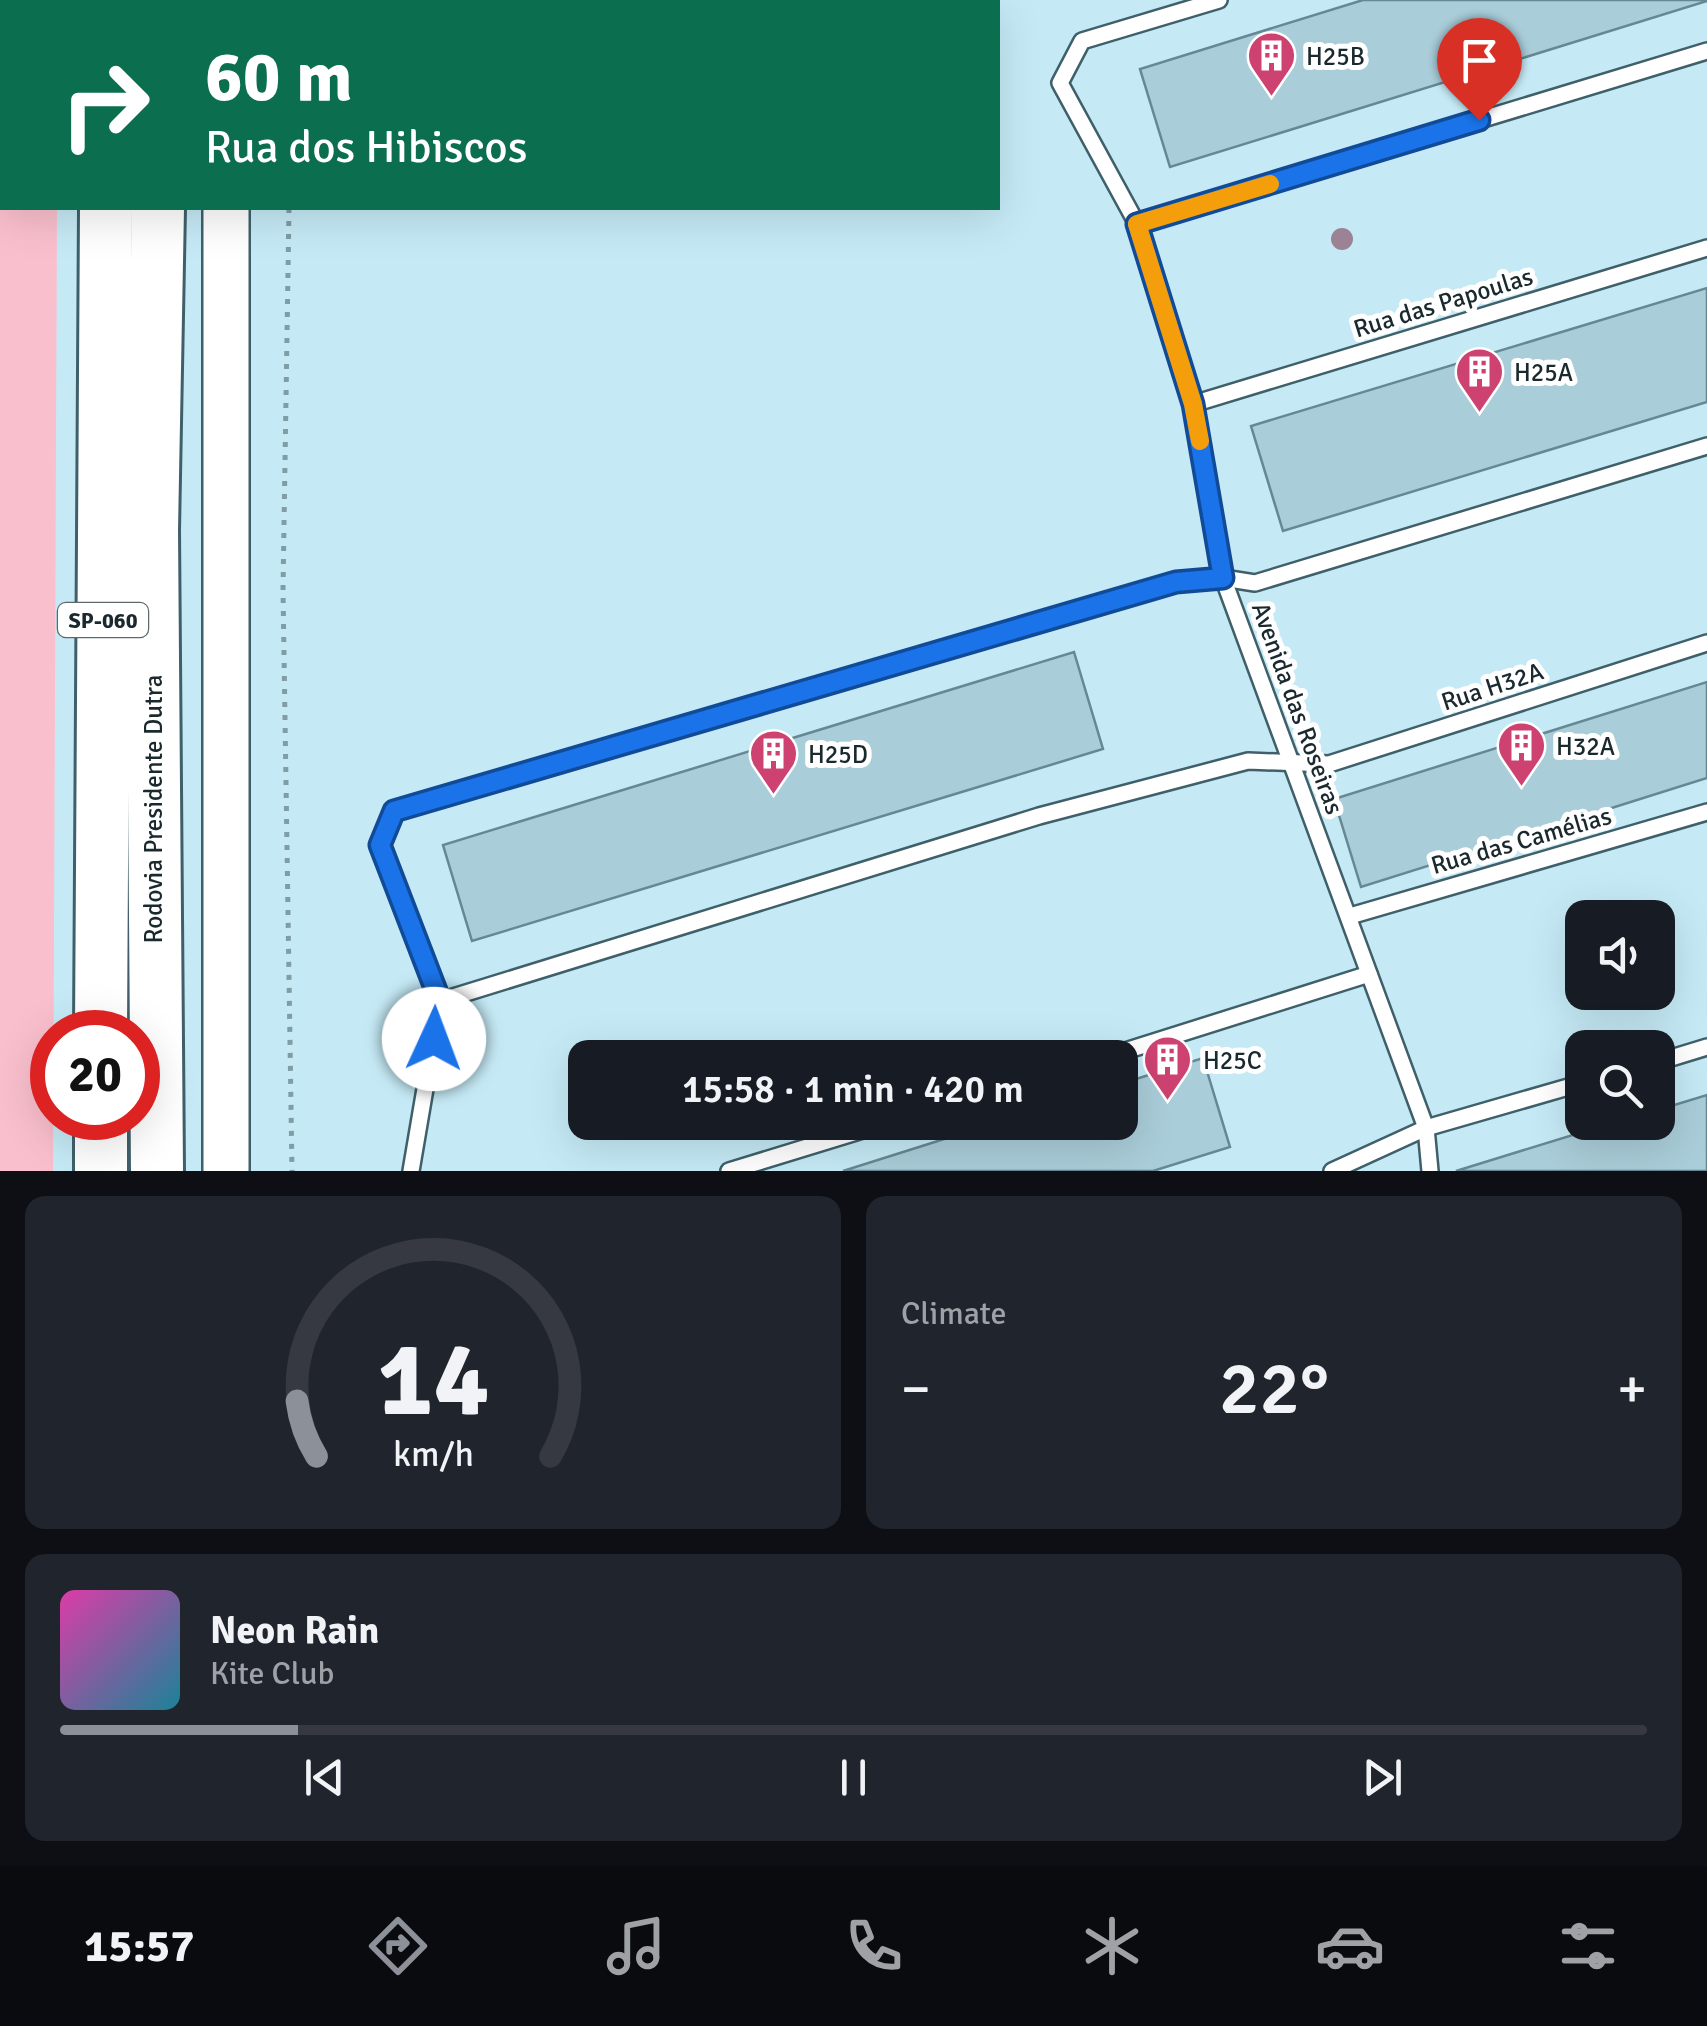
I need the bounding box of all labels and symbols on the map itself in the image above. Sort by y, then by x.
pin [1437,18,1522,121]
building icon: H25B [1245,30,1297,98]
place label: H25B [1306,41,1365,72]
street label: Rua das Papoulas [1350,260,1537,344]
building icon: H25A [1453,346,1505,414]
place label: H25A [1514,357,1573,388]
street label: Avenida das Roseiras [1245,598,1350,818]
road number: SP-060 [58,603,148,637]
street label: Rua H32A [1437,655,1547,718]
street label: Rodovia Presidente Dutra [138,675,169,943]
building icon: H32A [1495,720,1547,788]
building icon: H25D [747,728,799,796]
place label: H32A [1556,731,1615,762]
place label: H25D [808,739,868,770]
street label: Rua das Camélias [1427,800,1615,881]
position arrow [382,987,486,1091]
speed limit sign: 20 [30,1010,160,1140]
building icon: H25C [1142,1034,1194,1102]
place label: H25C [1203,1045,1262,1076]

